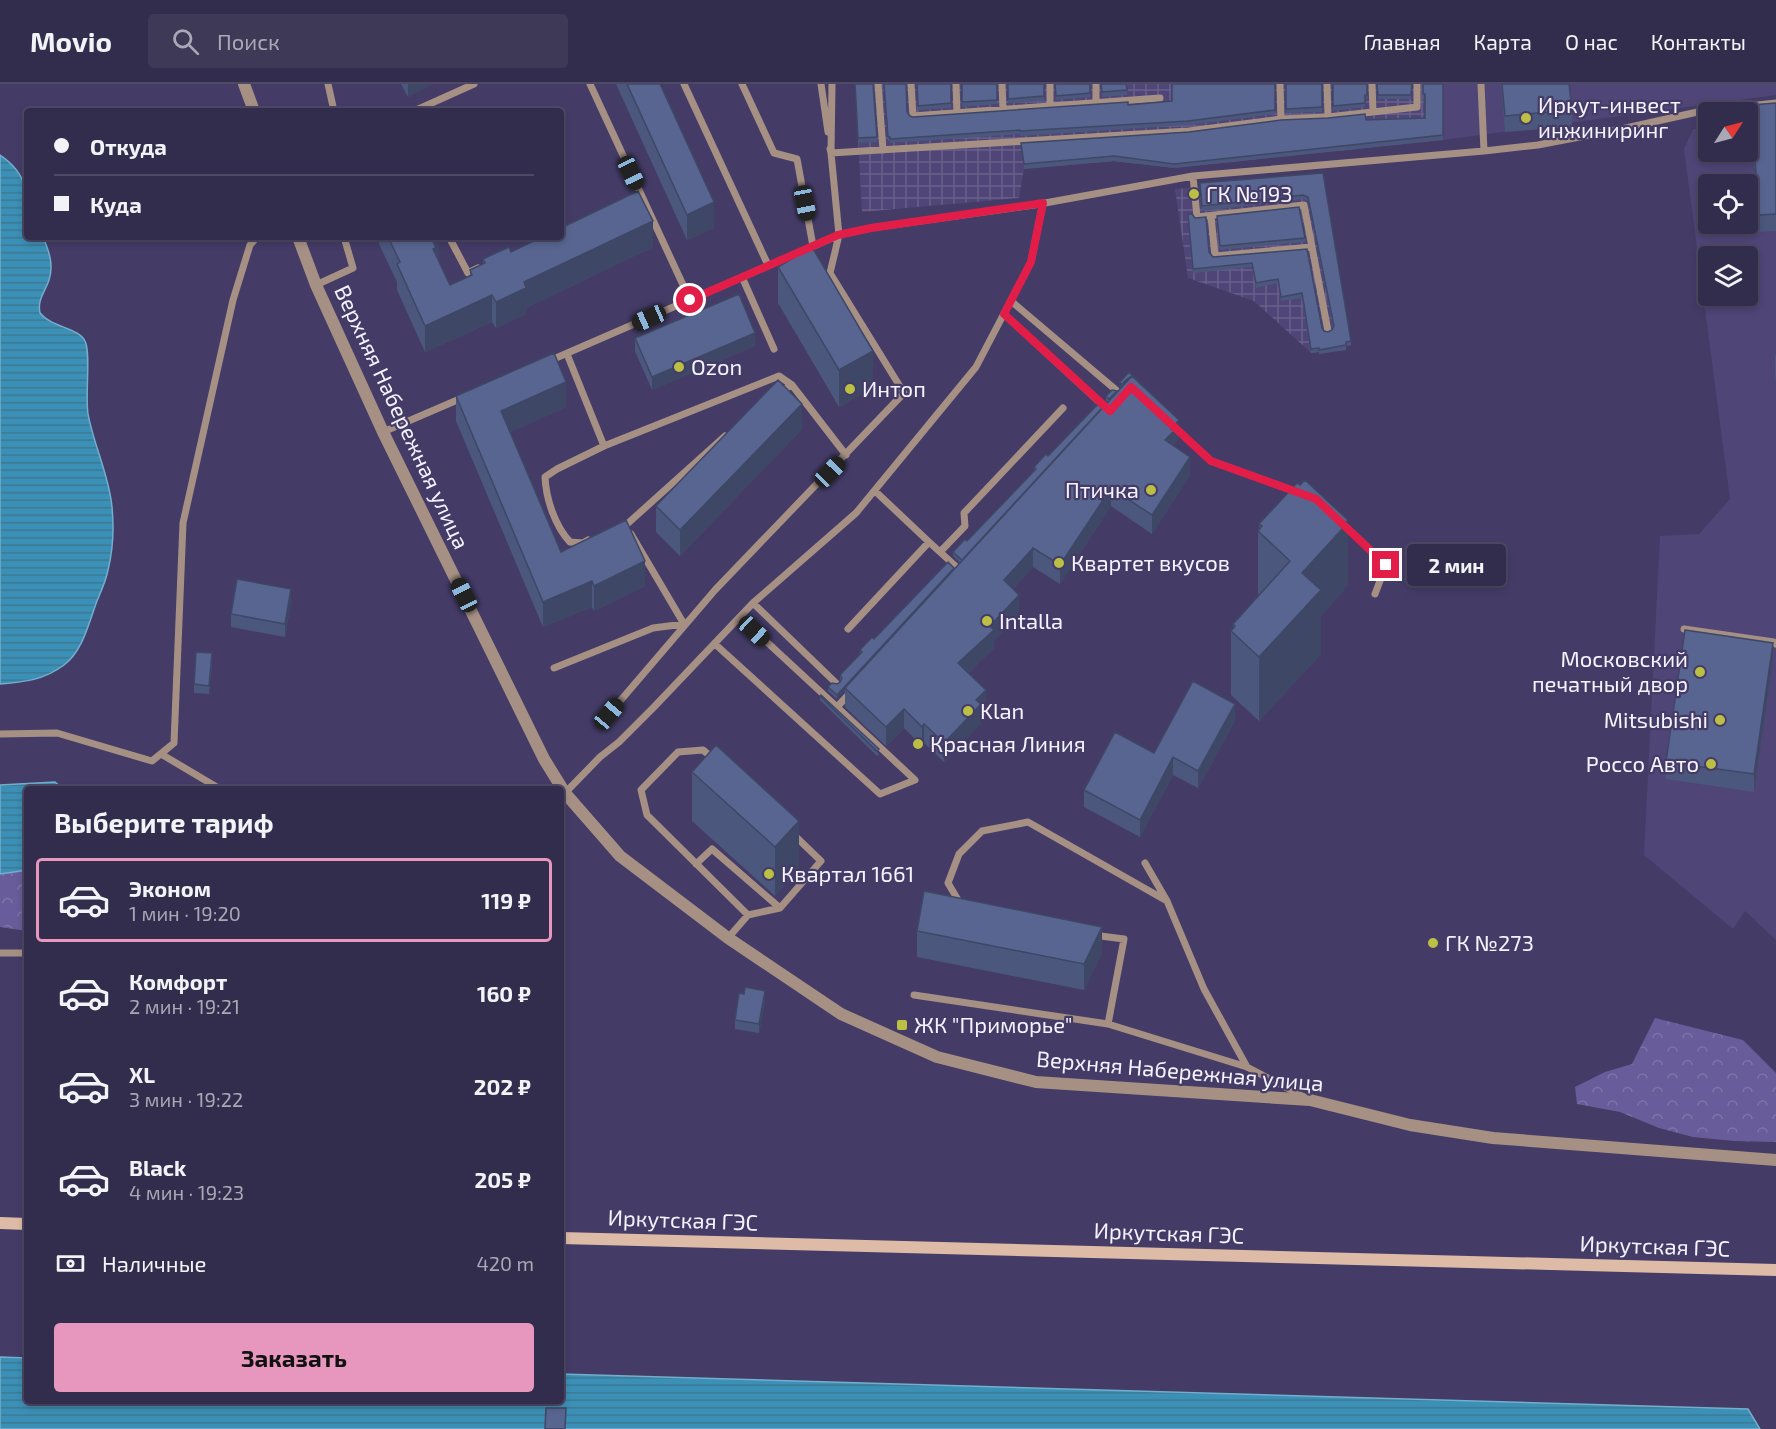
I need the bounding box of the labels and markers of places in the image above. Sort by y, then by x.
place label: Иркут-инвест инжиниринг [1538,91,1681,142]
marker: Иркут-инвест инжиниринг [1519,111,1533,125]
place label: ГК №193 [1206,180,1293,206]
marker: ГК №193 [1187,187,1201,201]
place label: Ozon [691,353,742,379]
marker: Ozon [672,360,686,374]
place label: Интоп [862,375,926,401]
marker: Интоп [843,382,857,396]
place label: Птичка [1065,476,1139,502]
marker: Птичка [1144,483,1158,497]
place label: Квартет вкусов [1071,549,1230,576]
marker: Квартет вкусов [1052,556,1066,570]
place label: Intalla [999,607,1063,633]
marker: Intalla [980,614,994,628]
place label: Московский печатный двор [1532,645,1688,696]
marker: Московский печатный двор [1693,665,1707,679]
place label: Klan [980,697,1024,723]
marker: Klan [961,704,975,718]
place label: Mitsubishi [1604,706,1708,732]
marker: Mitsubishi [1713,713,1727,727]
place label: Красная Линия [930,730,1086,756]
marker: Красная Линия [911,737,925,751]
place label: Россо Авто [1586,750,1699,776]
marker: Россо Авто [1704,757,1718,771]
place label: Квартал 1661 [781,860,914,886]
marker: Квартал 1661 [762,867,776,881]
place label: ГК №273 [1445,929,1534,955]
marker: ГК №273 [1426,936,1440,950]
place label: ЖК "Приморье" [914,1011,1073,1037]
marker: ЖК "Приморье" [895,1018,909,1032]

